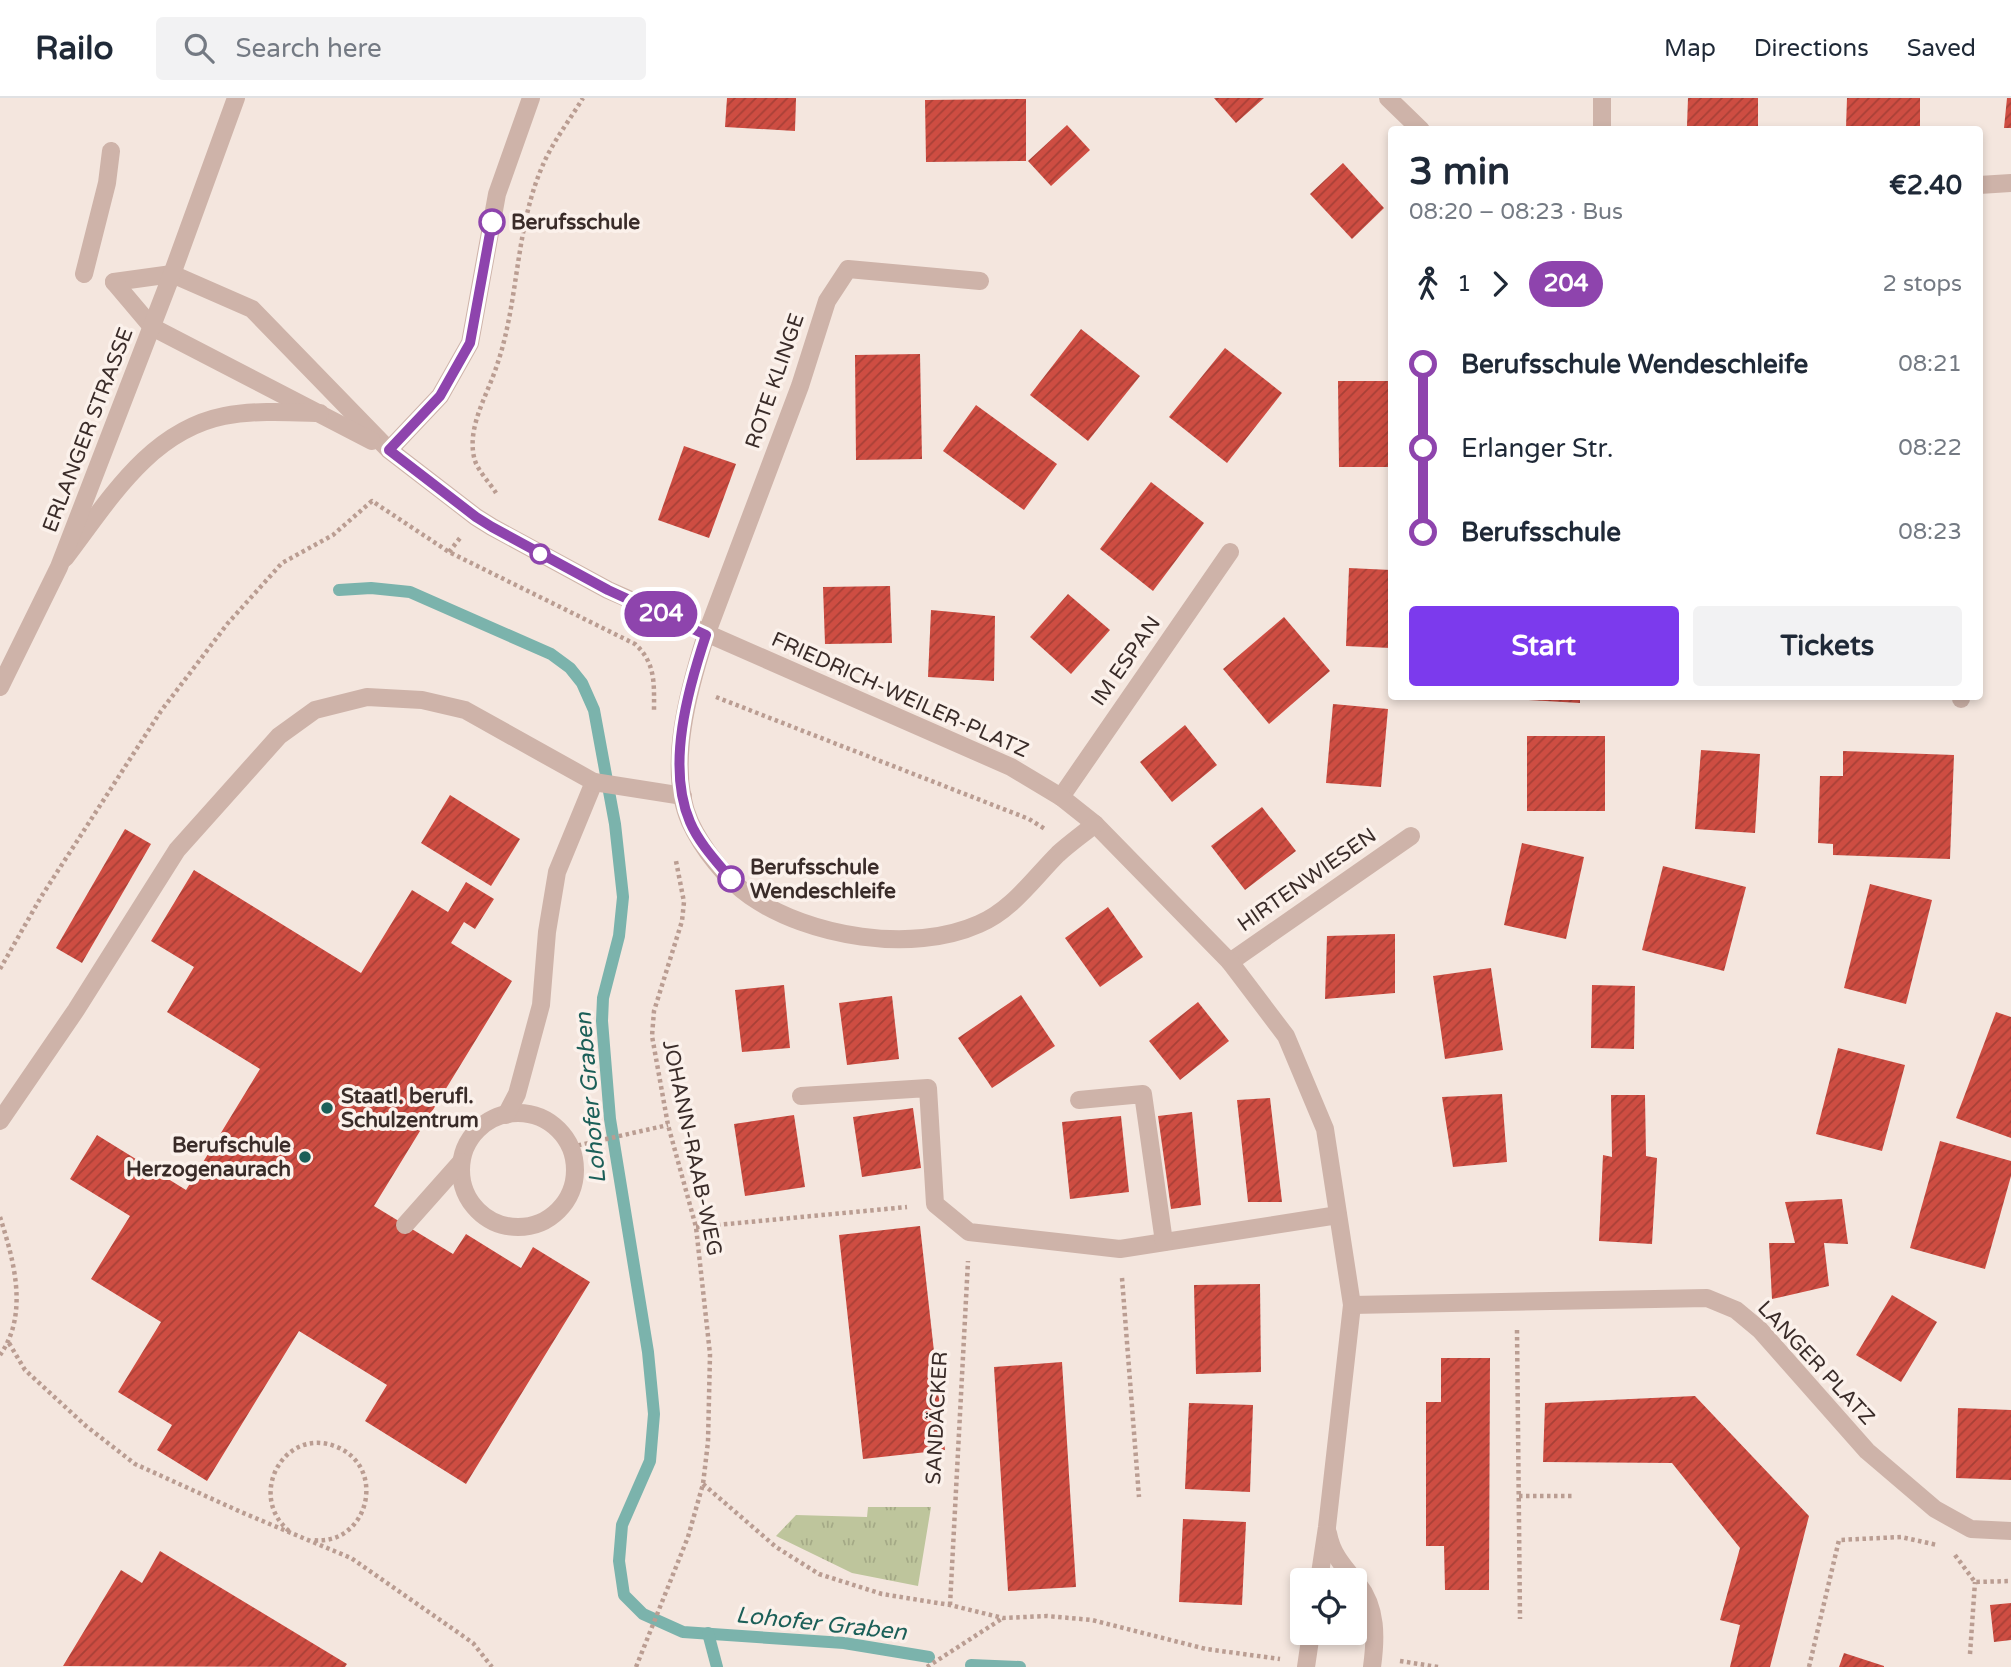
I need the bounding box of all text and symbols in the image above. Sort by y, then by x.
search box [156,17,646,80]
text: Railo [35,29,114,68]
icon: search [180,29,218,67]
text: Search here [236,33,382,64]
text: Map [1664,34,1716,63]
text: Directions [1754,34,1869,63]
text: Saved [1907,34,1976,63]
text: 3 min [1409,149,1510,195]
text: €2.40 [1889,170,1962,201]
text: 08:20 – 08:23 · Bus [1409,198,1623,226]
marker: Berufsschule [479,209,505,235]
place label: Berufsschule [511,210,640,235]
icon: walk [1409,265,1447,303]
icon: forward [1481,265,1519,303]
text: 204 [1543,269,1589,298]
text: 1 [1457,270,1471,298]
text: 2 stops [1882,270,1962,298]
street label: ROTE KLINGE [740,310,810,452]
street label: ERLANGER STRASSE [37,324,139,536]
text: Berufsschule Wendeschleife [1461,349,1808,380]
text: 08:21 [1898,350,1962,378]
text: Erlanger Str. [1461,433,1613,464]
text: 08:22 [1898,434,1962,462]
text: Berufsschule [1461,517,1621,548]
text: 08:23 [1898,518,1962,546]
unlabelled marker [530,544,550,564]
line badge: 204 [621,591,701,637]
text: 204 [638,599,684,628]
button: Start [1409,606,1679,686]
button: Tickets [1693,606,1962,686]
street label: IM ESPAN [1086,611,1166,711]
street label: FRIEDRICH-WEILER-PLATZ [768,627,1032,763]
street label: HIRTENWIESEN [1233,823,1381,937]
place label: Berufsschule Wendeschleife [750,855,896,904]
marker: Berufsschule Wendeschleife [718,866,744,892]
water label: Lohofer Graben [569,1010,612,1185]
street label: JOHANN-RAAB-WEG [657,1038,727,1258]
place label: Staatl. berufl. Schulzentrum [341,1084,479,1133]
marker: Staatl. berufl. Schulzentrum [319,1100,335,1116]
place label: Berufschule Herzogenaurach [126,1133,291,1182]
marker: Berufschule Herzogenaurach [297,1149,313,1165]
street label: LANGER PLATZ [1752,1296,1880,1430]
street label: SANDÄCKER [921,1351,953,1485]
map controls [1290,1568,1367,1645]
button: locate [1290,1568,1367,1645]
water label: Lohofer Graben [734,1601,909,1647]

